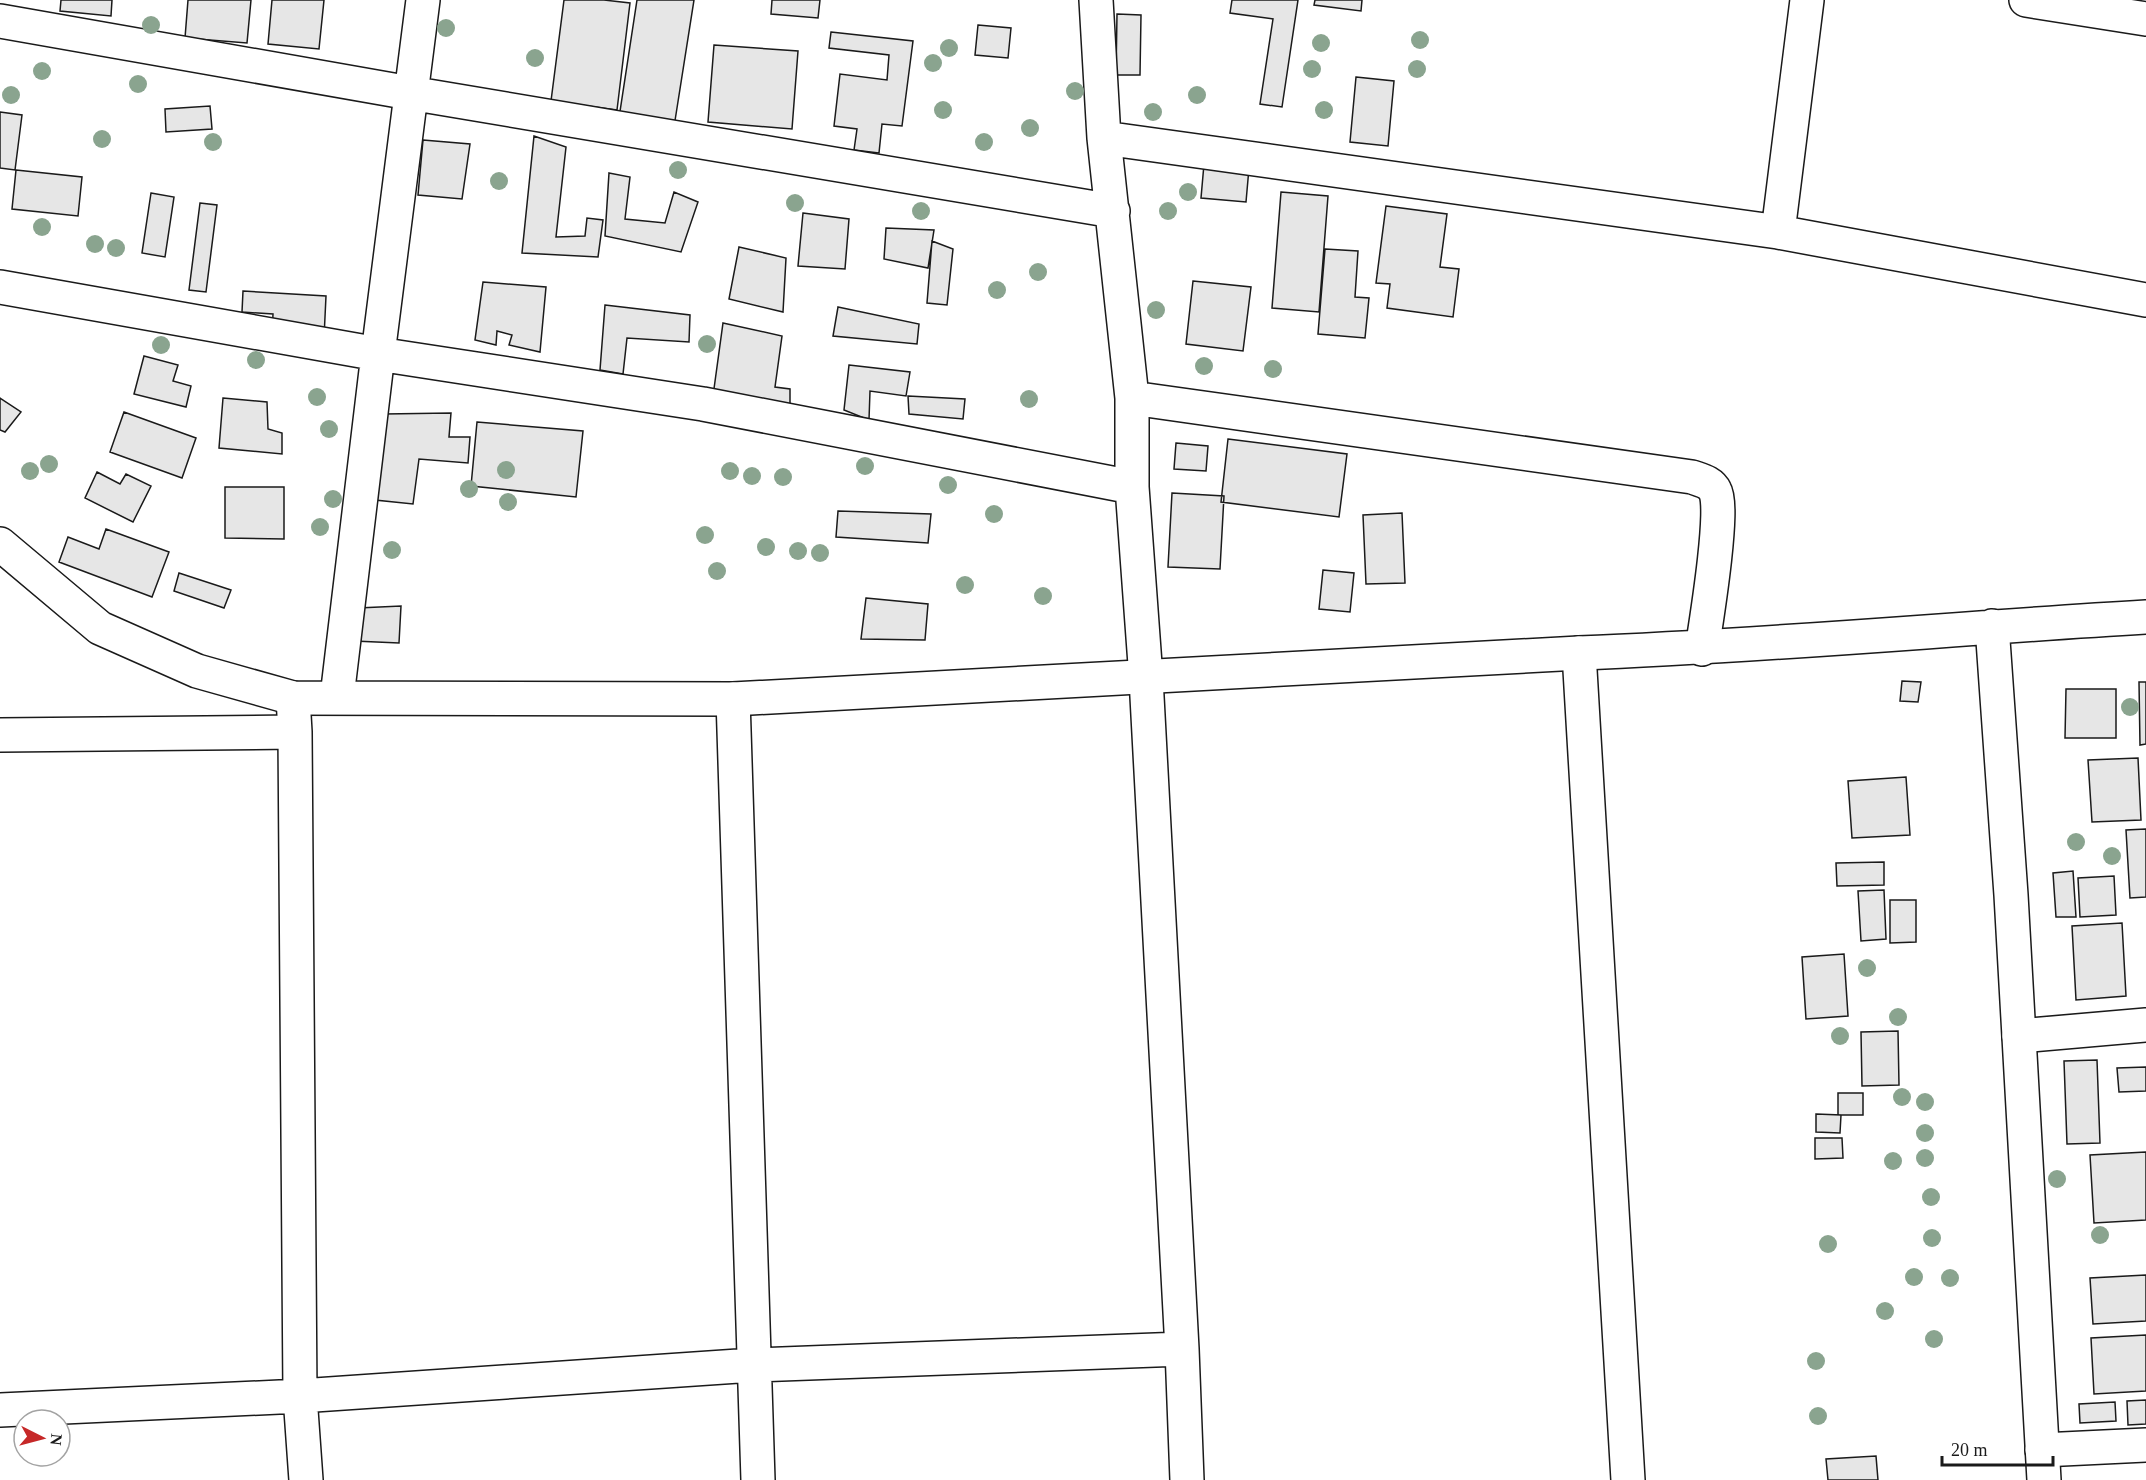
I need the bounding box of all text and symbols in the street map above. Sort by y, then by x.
north arrow [12,1408,72,1468]
scale bar [1942,1429,2053,1467]
text: N [47,1433,65,1447]
text: 20 m [1951,1440,1988,1460]

